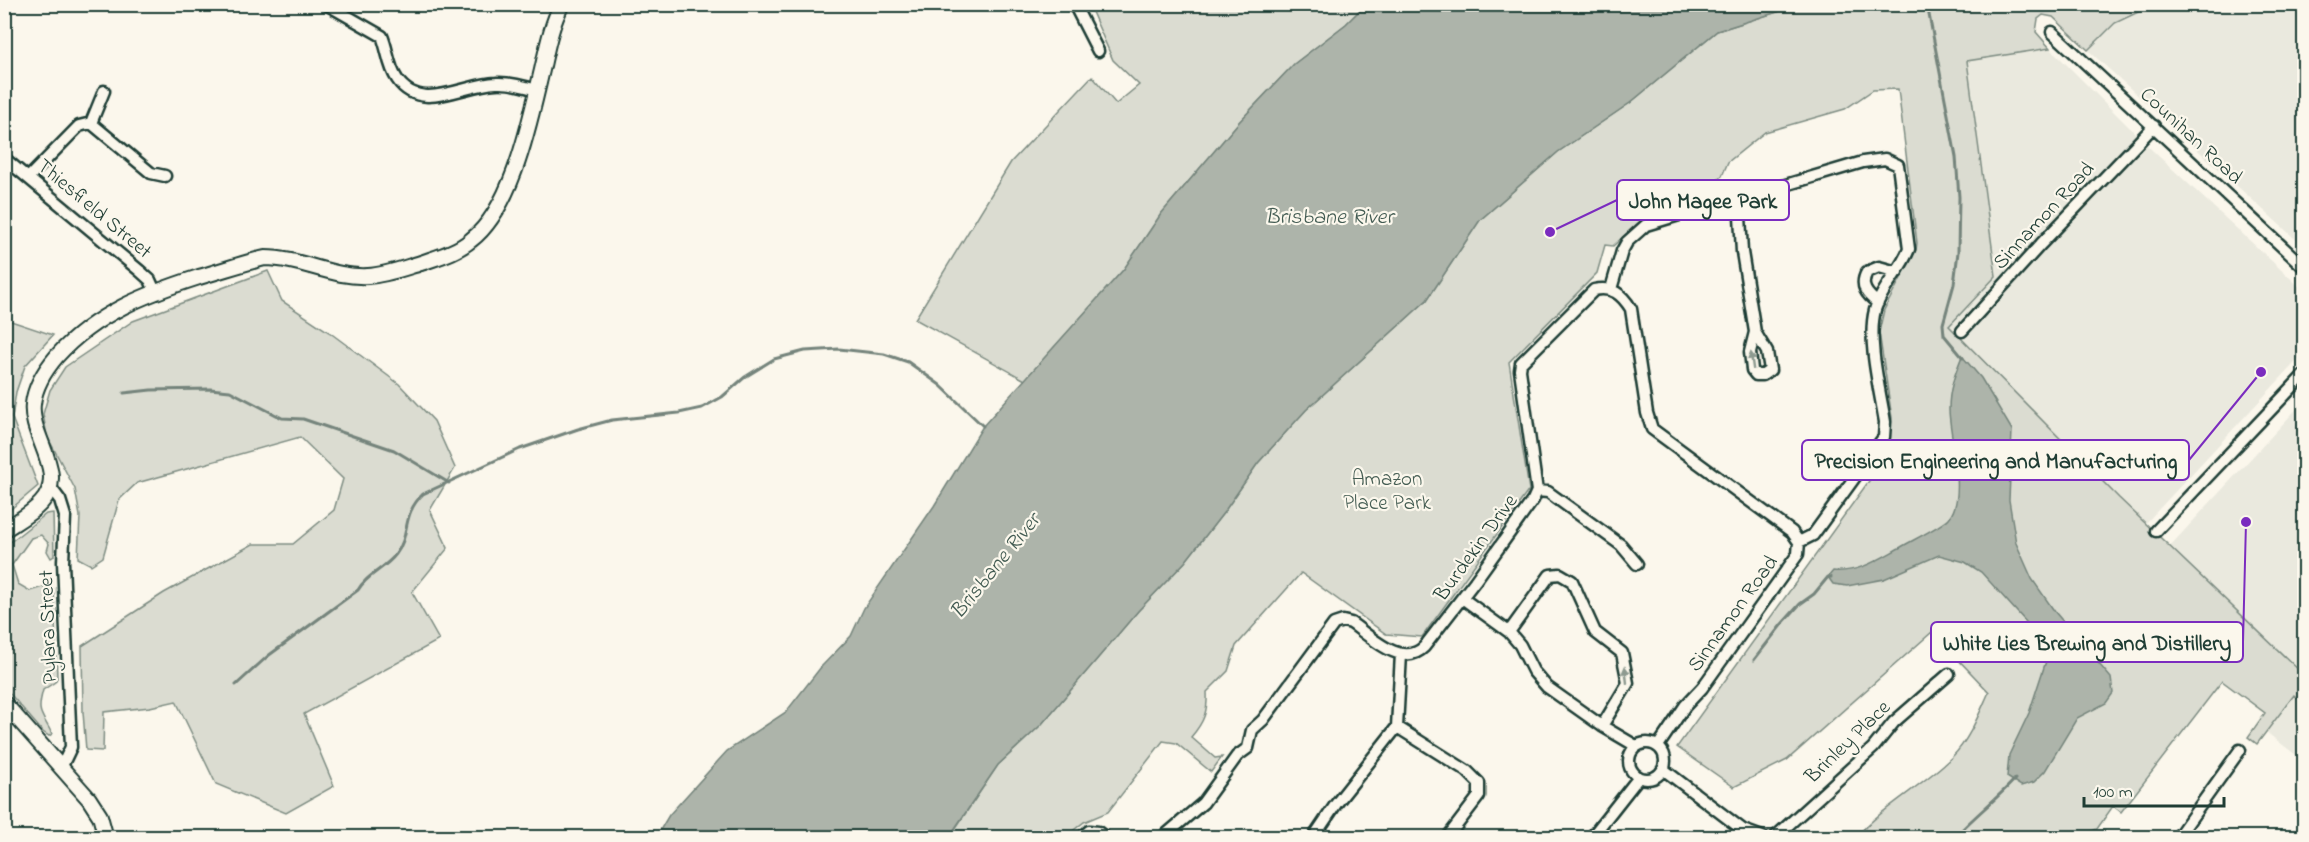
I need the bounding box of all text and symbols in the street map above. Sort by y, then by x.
street label: Counihan Road [2132,81,2249,192]
street label: Thiesfield Street [30,152,158,267]
street label: Sinnamon Road [1986,156,2103,277]
callout: John Magee Park [1617,180,1789,220]
text: John Magee Park [1629,187,1779,220]
water label: Brisbane River [1265,202,1396,234]
one-way arrow [1747,351,1756,370]
callout: Precision Engineering and Manufacturing [1802,440,2189,480]
text: Precision Engineering and Manufacturing [1815,447,2178,480]
park label: Amazon Place Park [1343,465,1432,519]
street label: Burdekin Drive [1427,488,1526,609]
water label: Brisbane River [943,504,1051,627]
street label: Sinnamon Road [1681,549,1786,679]
street label: Pylara Street [32,570,68,684]
callout: White Lies Brewing and Distillery [1931,622,2243,662]
text: White Lies Brewing and Distillery [1943,629,2231,662]
one-way arrow [1621,665,1630,684]
street label: Brinley Place [1798,693,1900,793]
scale bar [2084,770,2224,808]
text: 100 m [2093,780,2133,806]

